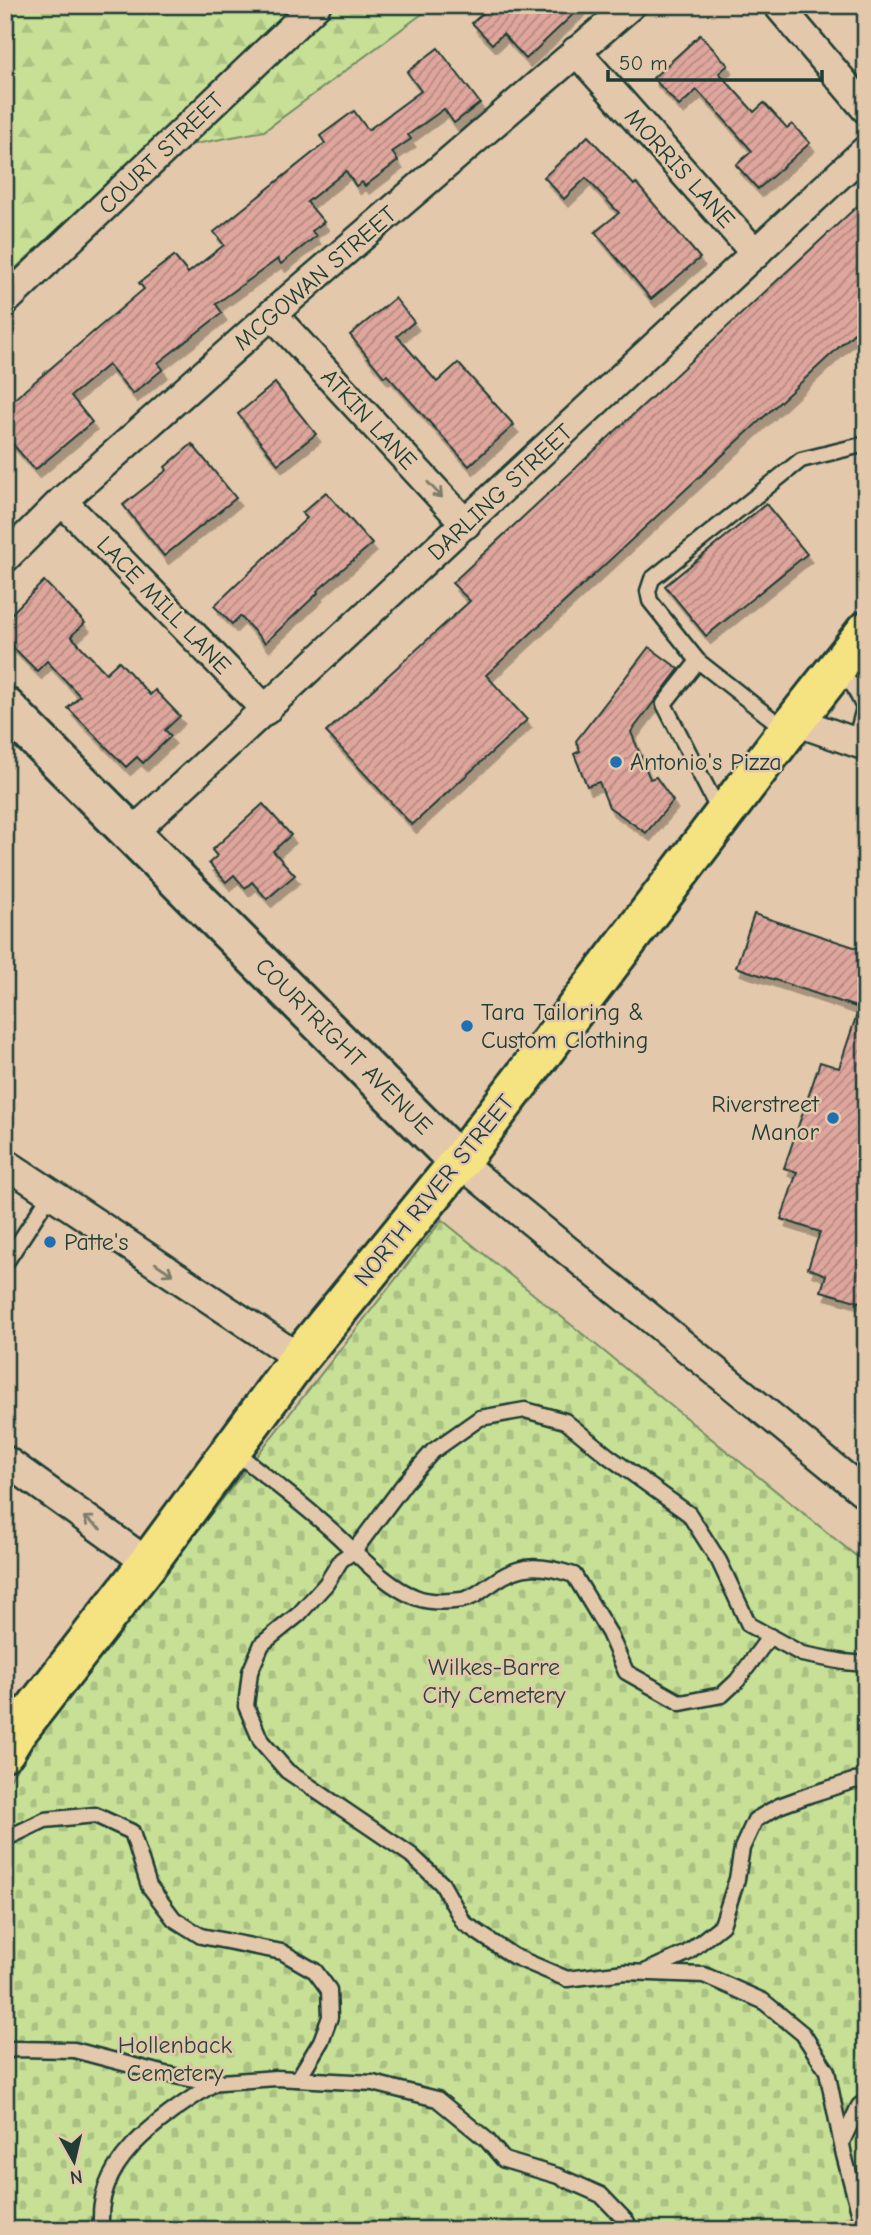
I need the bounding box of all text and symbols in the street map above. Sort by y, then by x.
scale bar [608,38,822,82]
text: 50 m [619,51,668,75]
street label: COURT STREET [93,86,230,220]
street label: MORRIS LANE [619,103,741,233]
street label: MCGOWAN STREET [228,200,402,356]
street label: ATKIN LANE [315,363,423,475]
street label: DARLING STREET [422,418,578,566]
one-way arrow [426,481,443,498]
street label: LACE MILL LANE [91,530,237,680]
place label: Antonio's Pizza [630,748,782,776]
marker: Antonio's Pizza [608,754,624,770]
street label: COURTRIGHT AVENUE [250,952,438,1140]
place label: Tara Tailoring & Custom Clothing [481,998,648,1054]
marker: Tara Tailoring & Custom Clothing [459,1018,475,1034]
street label: NORTH RIVER STREET [348,1088,520,1291]
place label: Riverstreet Manor [711,1090,820,1146]
marker: Riverstreet Manor [825,1110,841,1126]
place label: Patte's [64,1228,129,1256]
marker: Patte's [42,1234,58,1250]
one-way arrow [154,1261,173,1276]
one-way arrow [83,1516,102,1530]
park label: Wilkes-Barre City Cemetery [423,1653,566,1709]
park label: Hollenback Cemetery [118,2031,233,2087]
north arrow [38,2126,108,2196]
text: N [69,2165,84,2189]

